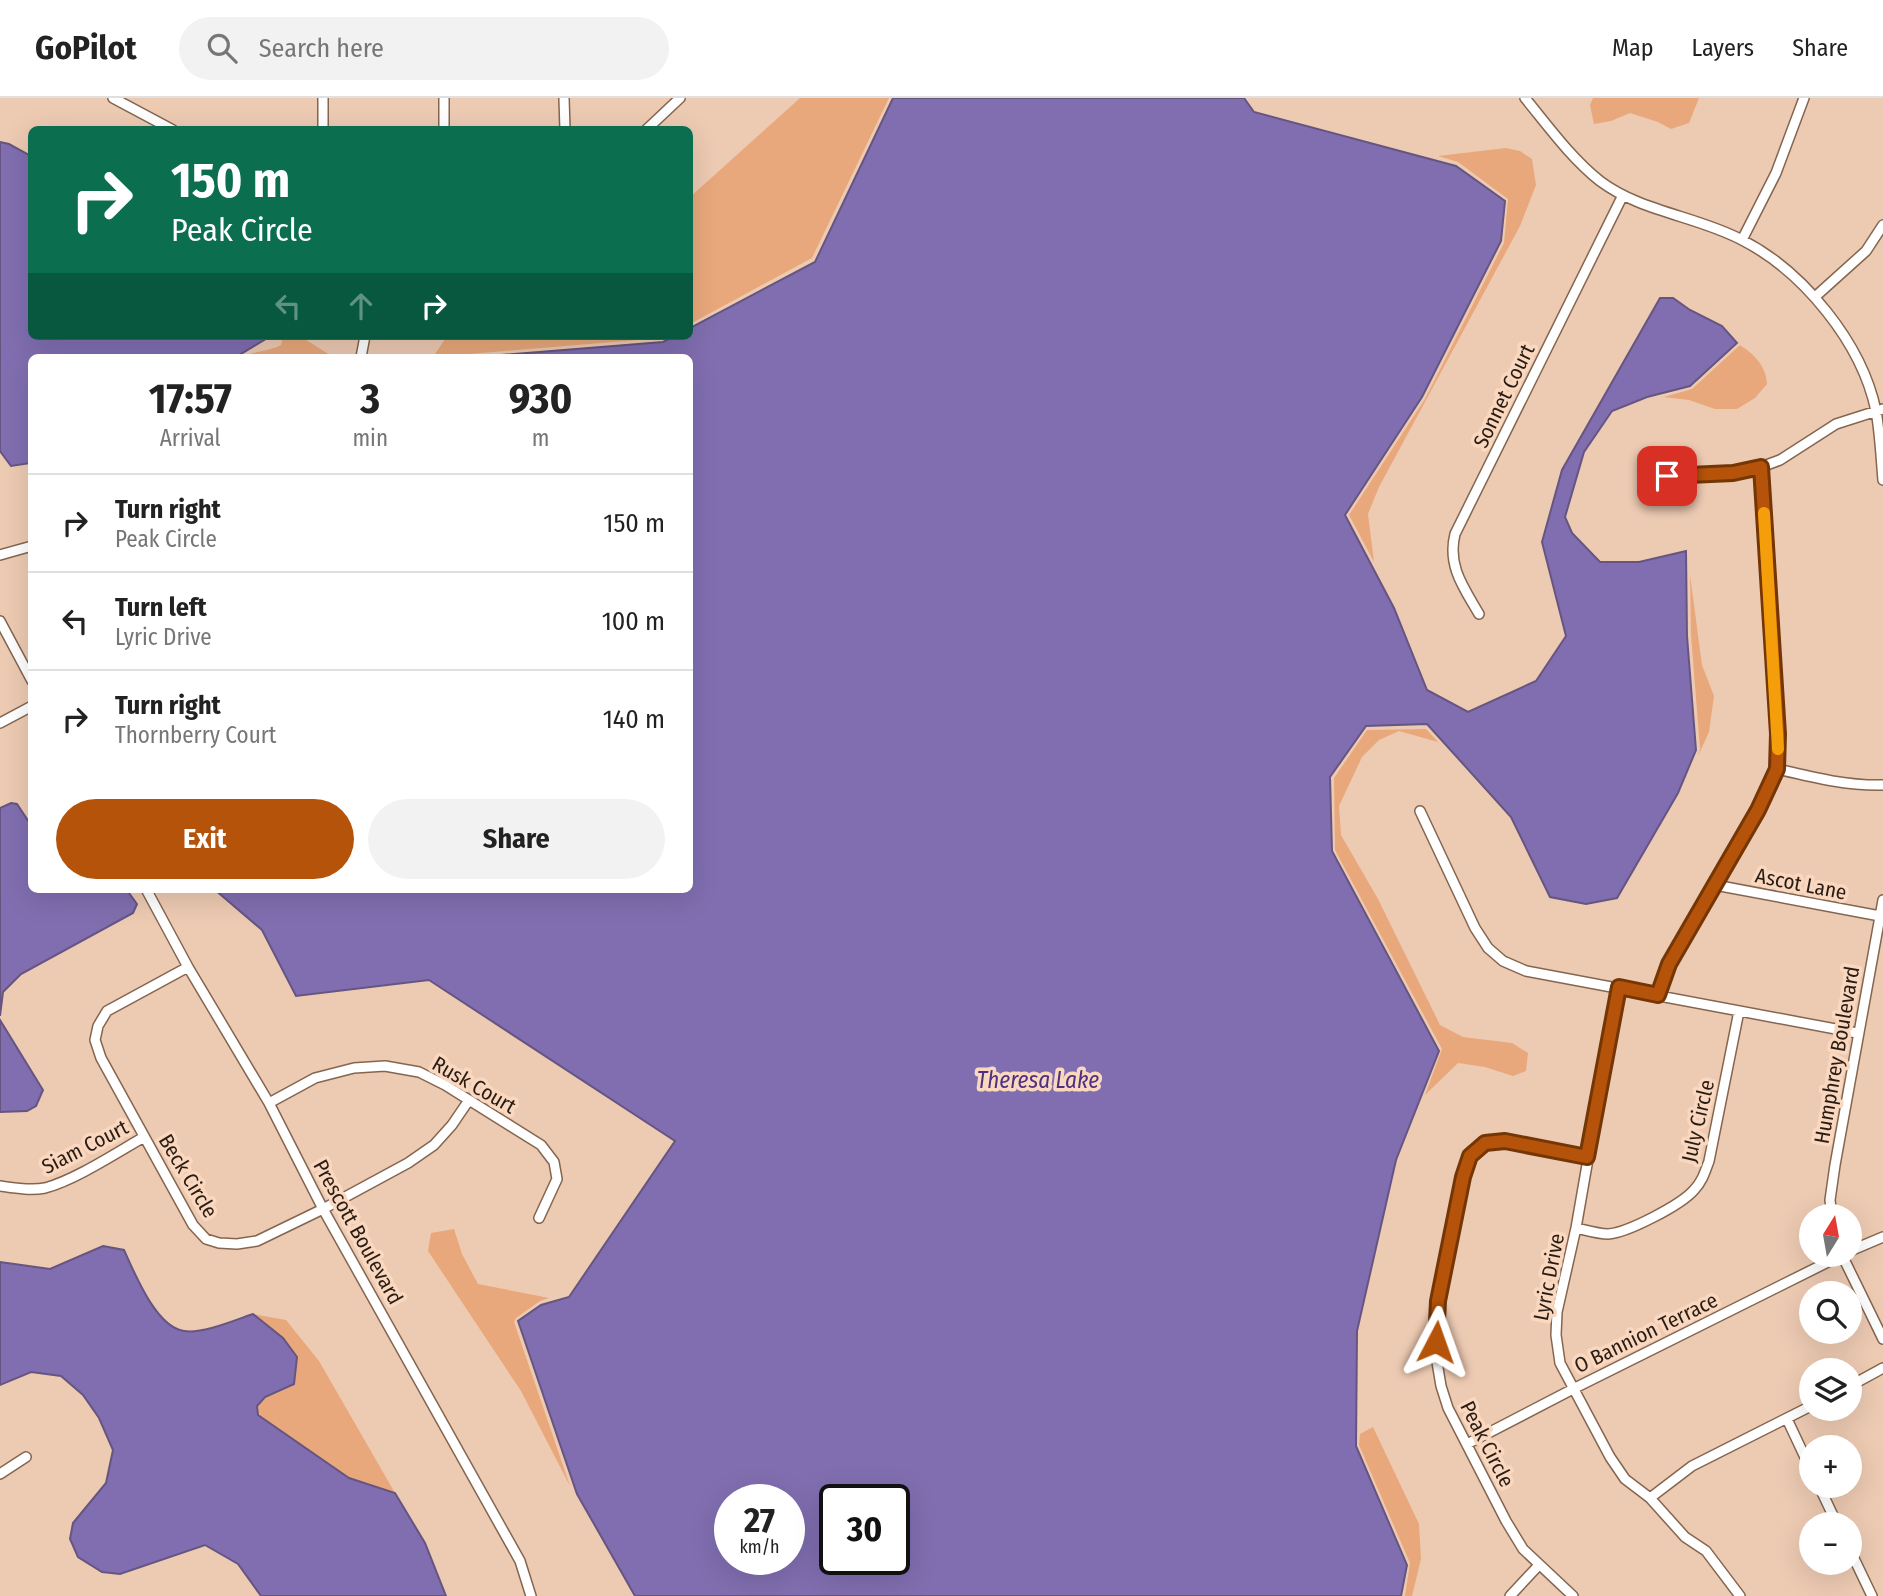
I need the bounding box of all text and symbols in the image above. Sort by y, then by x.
search box [179,17,669,80]
text: GoPilot [35,28,137,68]
icon: search [203,29,241,67]
text: Search here [259,33,384,64]
text: Map [1612,34,1654,62]
text: Layers [1692,34,1754,62]
text: Share [1792,34,1848,62]
text: 150 m [171,151,290,210]
icon: right [56,154,147,245]
text: Peak Circle [171,211,313,249]
icon: left [269,287,307,325]
icon: ahead [342,287,380,325]
icon: right [415,287,453,325]
street label: Sonnet Court [1468,340,1540,452]
text: 17:57 [149,374,232,424]
text: 3 [360,374,380,424]
text: 930 [509,374,572,424]
text: Arrival [160,424,221,452]
text: min [352,424,388,452]
text: m [532,424,549,452]
pin [1637,446,1697,506]
icon: arrive [1648,457,1686,495]
text: Turn right [115,494,221,525]
icon: right [56,504,94,542]
text: 150 m [603,508,665,539]
text: Peak Circle [115,525,217,553]
text: Turn left [115,592,207,623]
icon: left [56,602,94,640]
text: 100 m [602,606,665,637]
text: Lyric Drive [115,623,212,651]
text: Turn right [115,690,221,721]
icon: right [56,700,94,738]
text: 140 m [603,704,665,735]
text: Thornberry Court [115,721,276,749]
button: Exit [56,799,354,879]
button: Share [368,799,665,879]
street label: Ascot Lane [1753,862,1849,906]
street label: Humphrey Boulevard [1809,964,1865,1146]
street label: Rusk Court [427,1051,521,1119]
water label: Theresa Lake [977,1066,1099,1094]
street label: July Circle [1676,1077,1720,1165]
street label: Siam Court [37,1114,133,1180]
street label: Beck Circle [153,1129,223,1223]
street label: Prescott Boulevard [307,1155,409,1309]
north arrow [1799,1204,1862,1267]
map controls [1799,1204,1862,1575]
street label: Lyric Drive [1528,1231,1570,1323]
button: search [1799,1281,1862,1344]
street label: O Bannion Terrace [1570,1287,1722,1379]
position arrow [1399,1305,1473,1379]
button: layers [1799,1358,1862,1421]
street label: Peak Circle [1454,1397,1520,1491]
button: + [1799,1435,1862,1498]
speed limit sign: 30 [819,1484,910,1575]
text: 27 [744,1499,775,1541]
button: − [1799,1512,1862,1575]
text: km/h [739,1536,780,1558]

